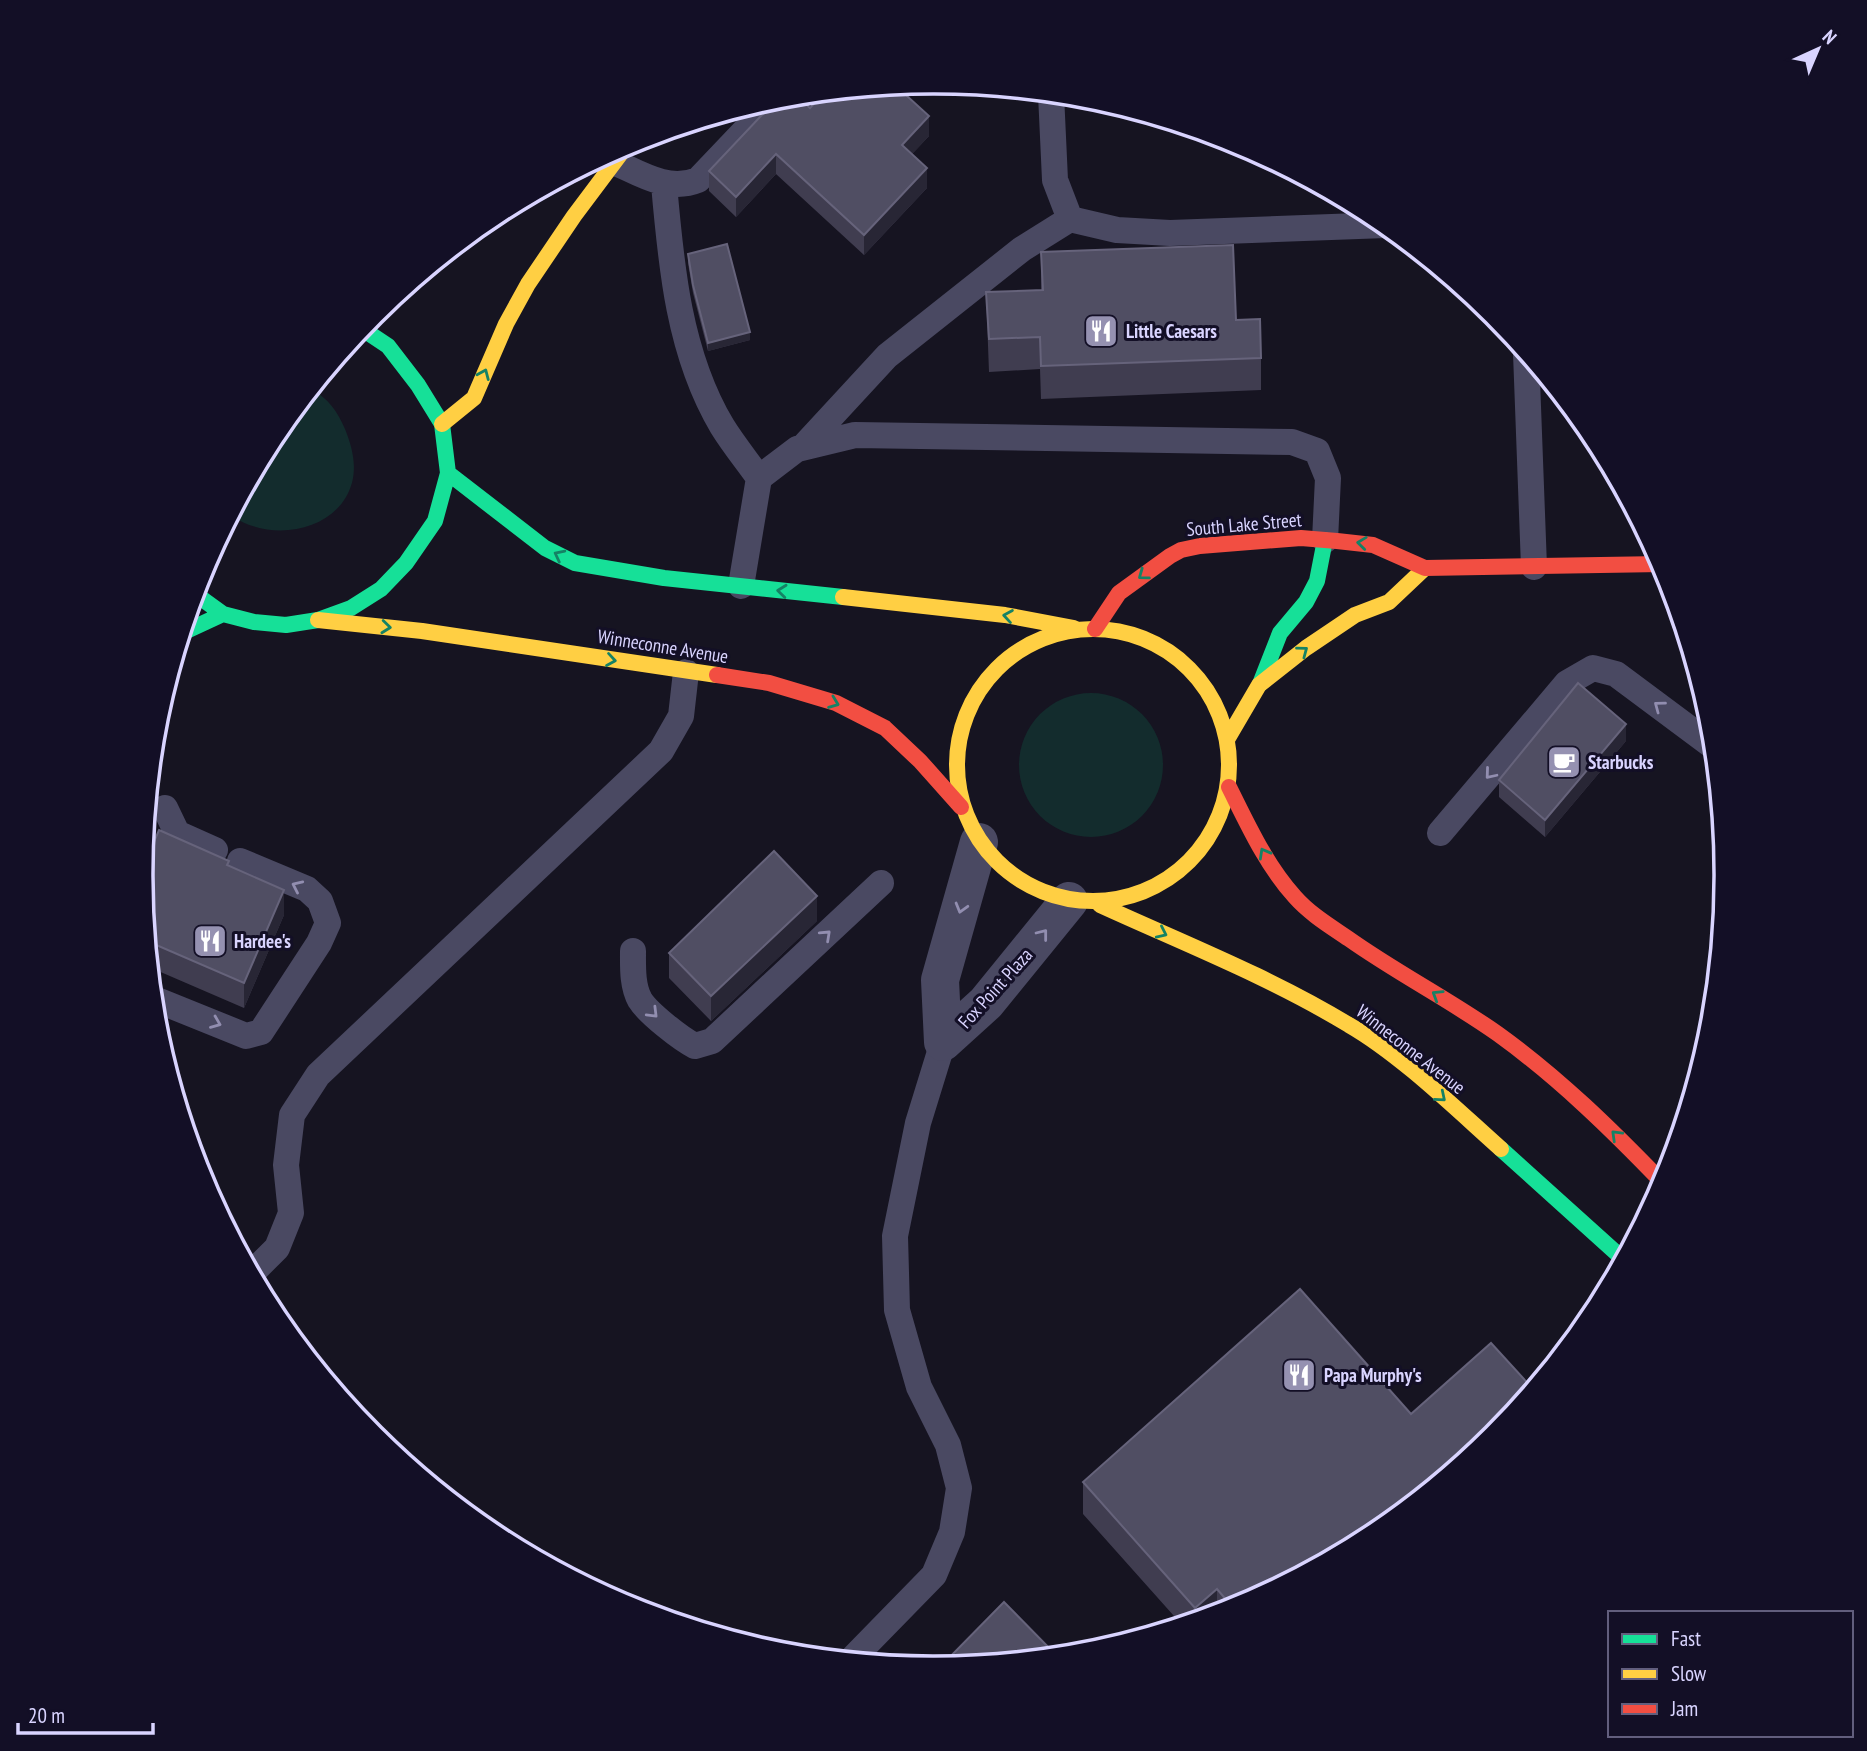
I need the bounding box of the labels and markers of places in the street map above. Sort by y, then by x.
restaurant icon: Little Caesars [1082,312,1120,350]
place label: Little Caesars [1126,319,1217,343]
cafe icon: Starbucks [1545,743,1583,781]
place label: Starbucks [1588,750,1654,774]
restaurant icon: Hardee's [191,922,229,960]
place label: Hardee's [234,929,291,953]
restaurant icon: Papa Murphy's [1280,1356,1318,1394]
place label: Papa Murphy's [1324,1363,1422,1387]

